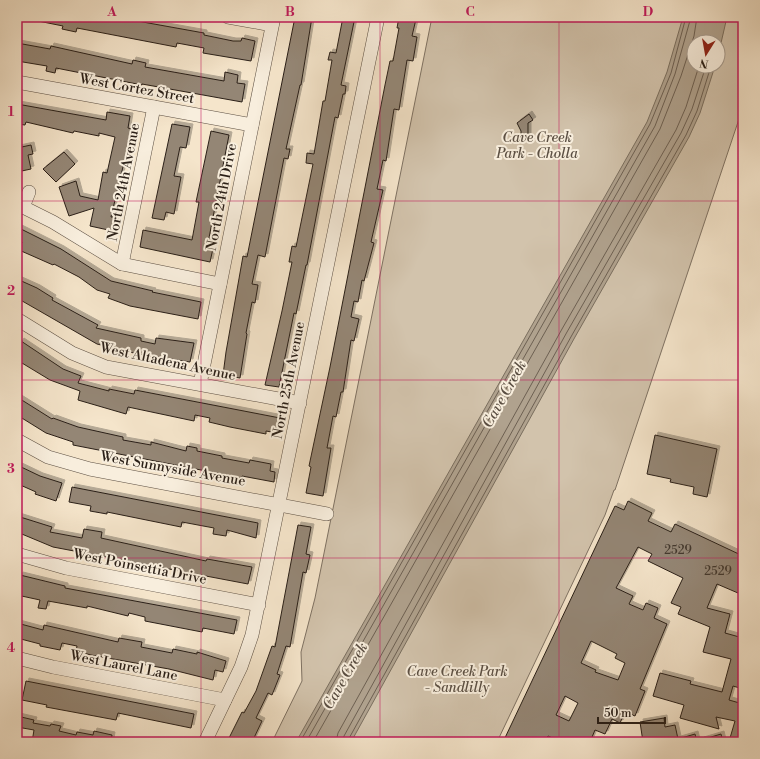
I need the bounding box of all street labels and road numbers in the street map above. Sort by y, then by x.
street label: West Cortez Street [77,70,196,108]
street label: North 24th Avenue [104,122,144,243]
street label: North 24th Drive [203,142,241,253]
street label: North 25th Avenue [269,320,309,440]
street label: West Altadena Avenue [97,339,237,385]
street label: West Sunnyside Avenue [98,447,247,491]
street label: West Poinsettia Drive [70,545,208,589]
street label: West Laurel Lane [68,647,179,685]

